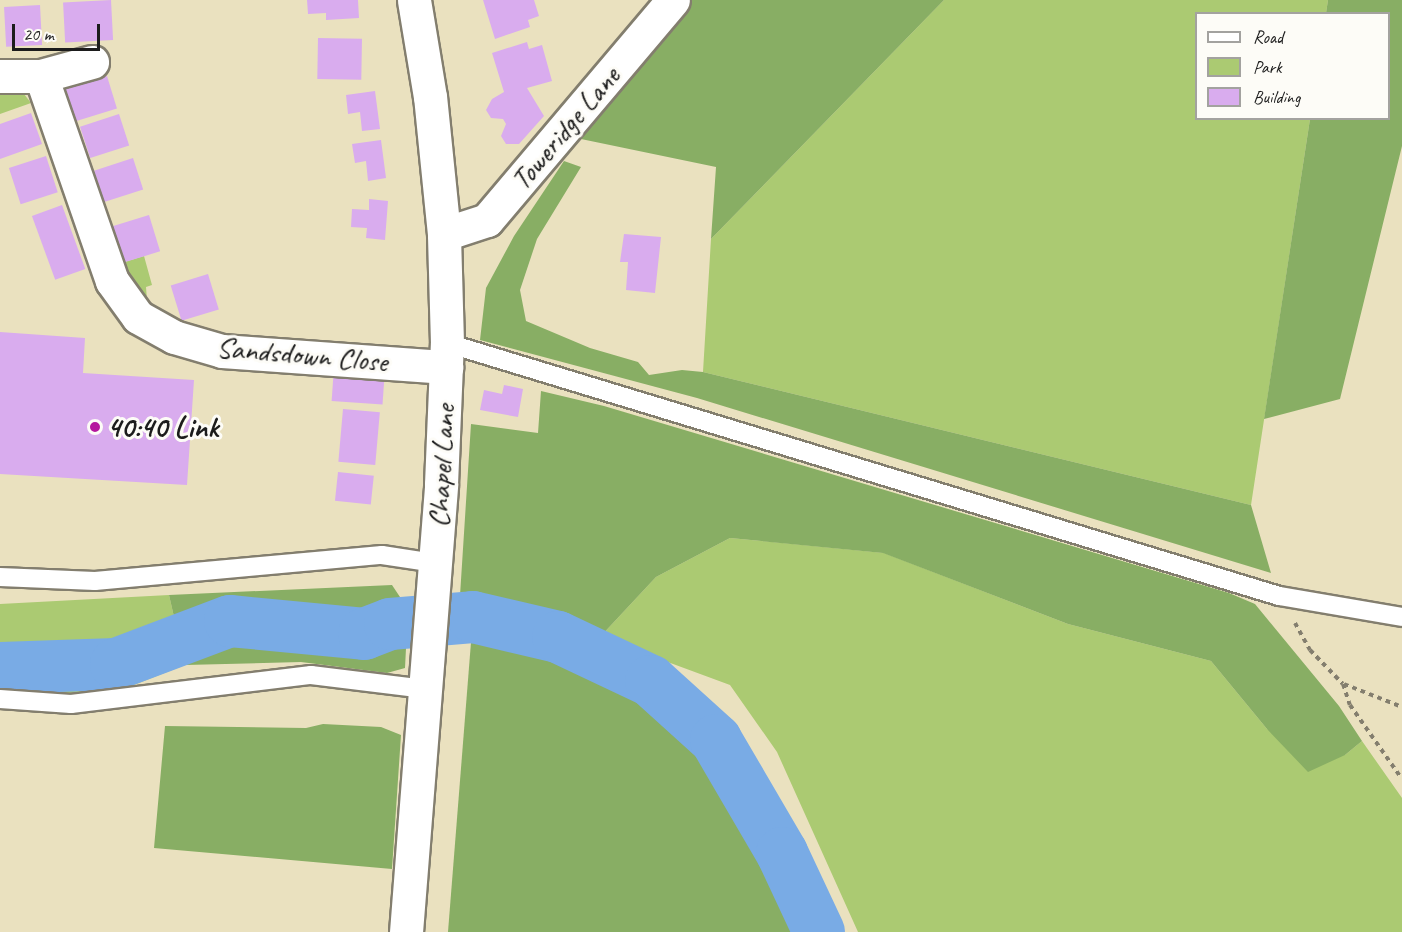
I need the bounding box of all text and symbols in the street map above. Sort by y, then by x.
scale bar [15,12,104,50]
legend [1195,12,1390,120]
text: 20 m [23,23,54,45]
text: Road [1253,26,1283,48]
text: Park [1253,56,1282,78]
street label: Toweridge Lane [502,58,628,198]
text: Building [1253,86,1300,108]
street label: Sandsdown Close [215,329,389,379]
street label: Chapel Lane [420,403,462,529]
place label: 40:40 Link [107,409,218,445]
marker: 40:40 Link [88,420,102,434]

